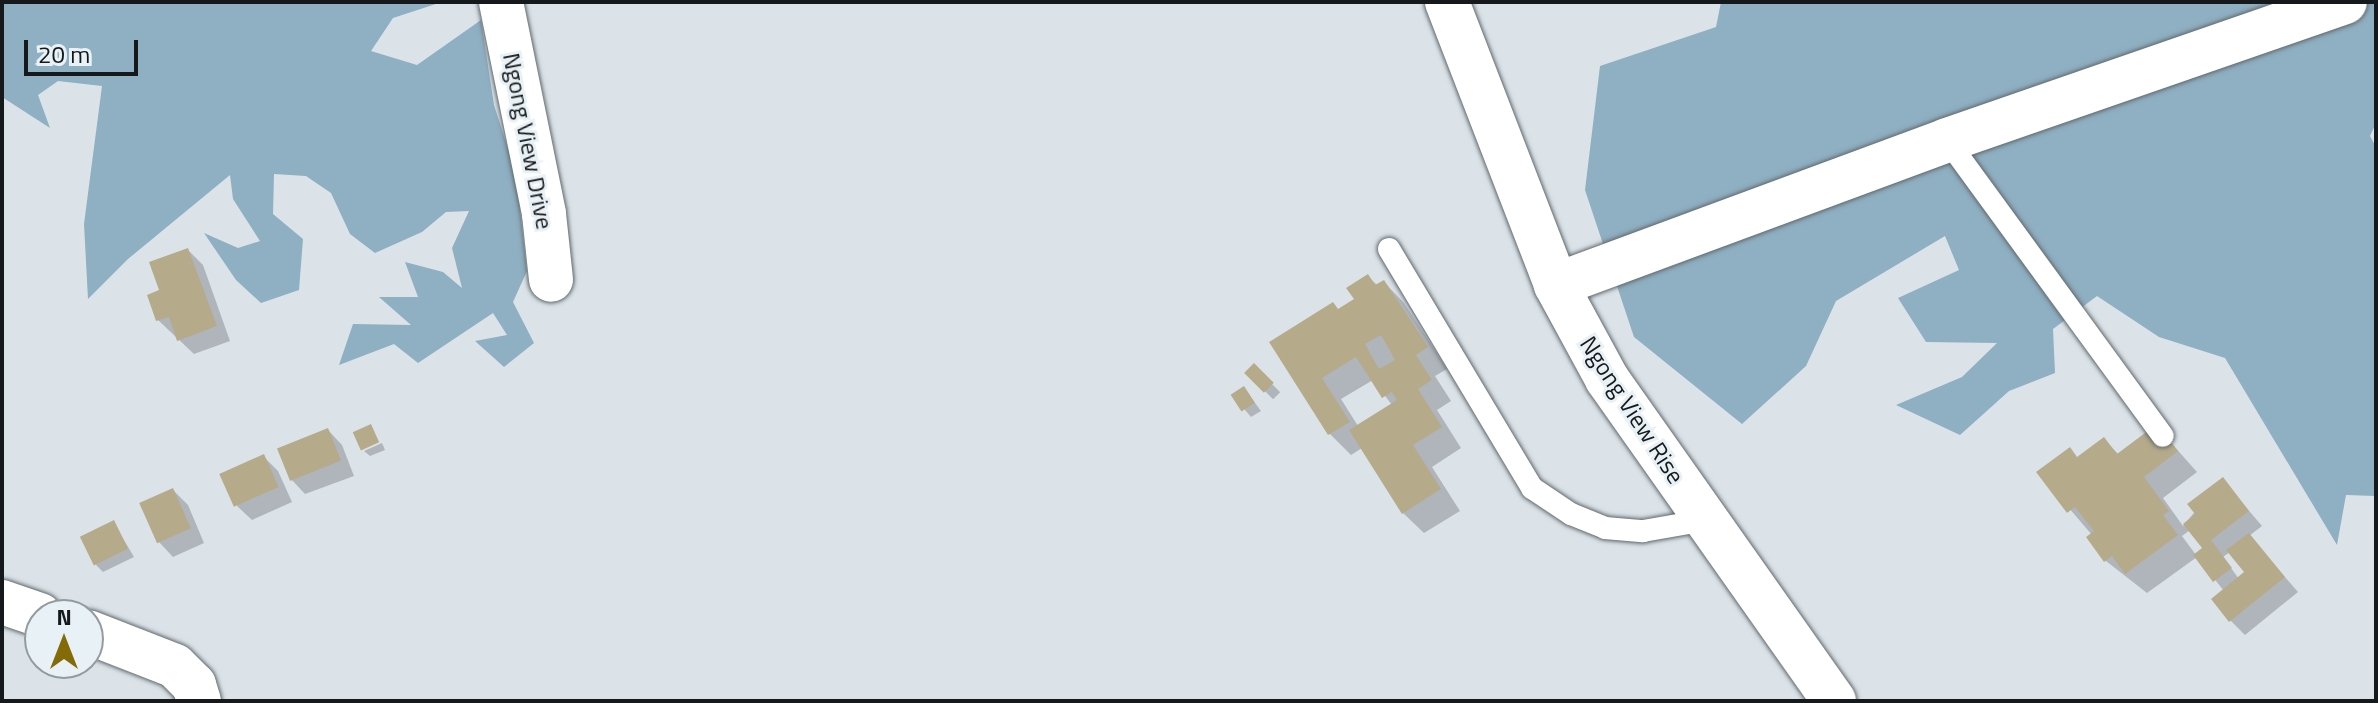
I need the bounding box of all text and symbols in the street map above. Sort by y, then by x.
scale bar [28,24,142,74]
text: 20 m [38,36,90,72]
street label: Ngong View Drive [497,51,559,231]
street label: Ngong View Rise [1574,331,1690,489]
north arrow [24,599,104,679]
text: N [56,600,72,634]

